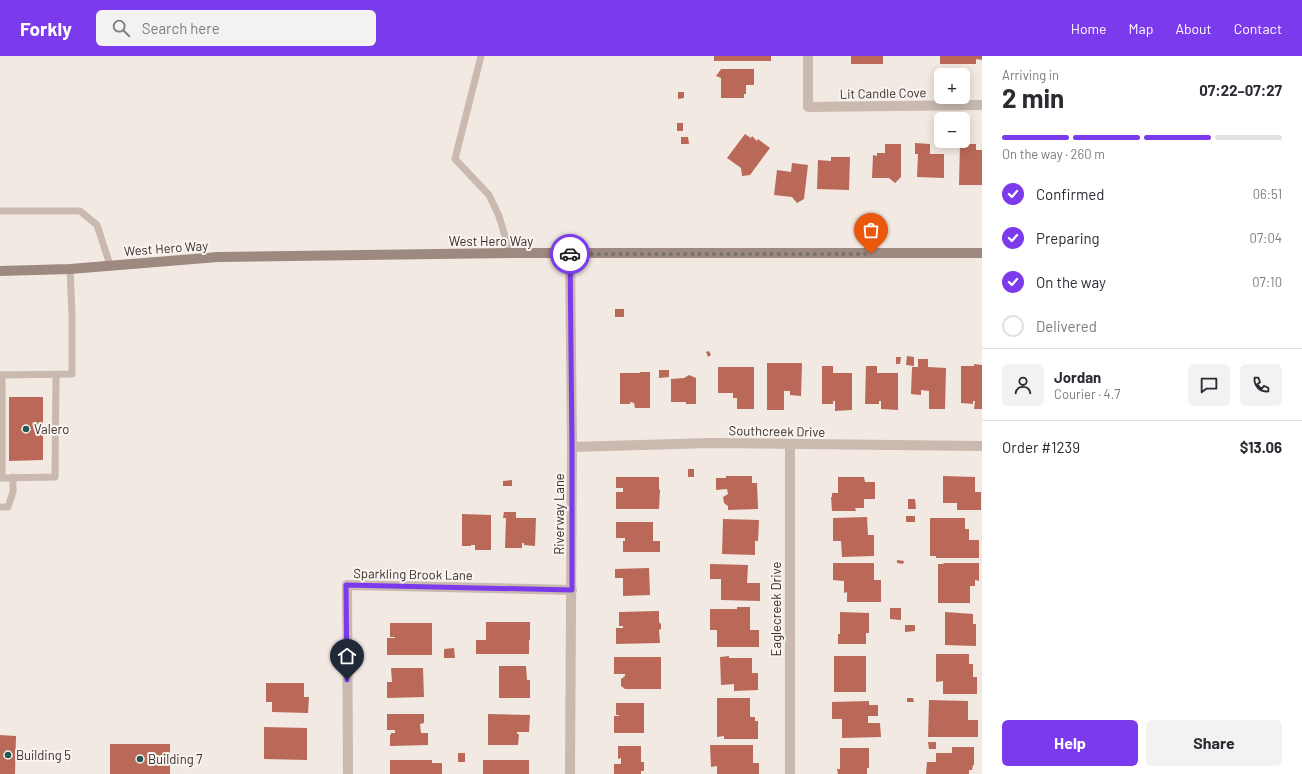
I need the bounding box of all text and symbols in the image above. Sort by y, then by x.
search box [96,10,376,46]
text: Forkly [20,17,72,40]
icon: search [110,17,132,39]
text: Search here [142,19,220,37]
text: Home [1071,20,1107,37]
text: Map [1129,20,1153,37]
text: About [1175,20,1212,37]
text: Contact [1234,20,1282,37]
text: Arriving in [1002,67,1059,83]
map controls [934,68,970,148]
button: + [934,68,970,104]
text: 07:22–07:27 [1199,81,1282,99]
text: 2 min [1002,82,1064,113]
street label: Lit Candle Cove [840,84,927,102]
button: − [934,112,970,148]
text: On the way · 260 m [1002,146,1105,162]
icon: check [1002,183,1024,205]
text: Confirmed [1036,185,1104,203]
text: 06:51 [1253,186,1282,202]
pin [854,213,888,254]
icon: bag [860,219,882,241]
icon: check [1002,227,1024,249]
text: Preparing [1036,229,1100,247]
text: 07:04 [1250,230,1282,246]
street label: West Hero Way [449,233,533,249]
courier [550,234,590,274]
street label: West Hero Way [123,237,209,259]
icon: car [559,243,581,265]
icon: check [1002,271,1024,293]
text: On the way [1036,273,1106,291]
text: 07:10 [1252,274,1282,290]
text: Delivered [1036,317,1097,335]
button: person [1002,364,1044,406]
button: chat [1188,364,1230,406]
button: phone [1240,364,1282,406]
text: Jordan [1054,368,1101,386]
text: Courier · 4.7 [1054,386,1121,402]
place label: Valero [34,421,69,437]
street label: Southcreek Drive [729,422,826,440]
marker: Valero [21,424,31,434]
text: Order #1239 [1002,438,1080,456]
text: $13.06 [1240,438,1282,456]
street label: Riverway Lane [551,473,567,555]
street label: Eaglecreek Drive [768,562,784,656]
street label: Sparkling Brook Lane [353,565,473,583]
pin [330,639,364,680]
icon: home [336,645,358,667]
button: Help [1002,720,1138,766]
button: Share [1146,720,1282,766]
place label: Building 5 [16,747,71,763]
marker: Building 5 [3,750,13,760]
place label: Building 7 [148,751,202,767]
marker: Building 7 [135,754,145,764]

